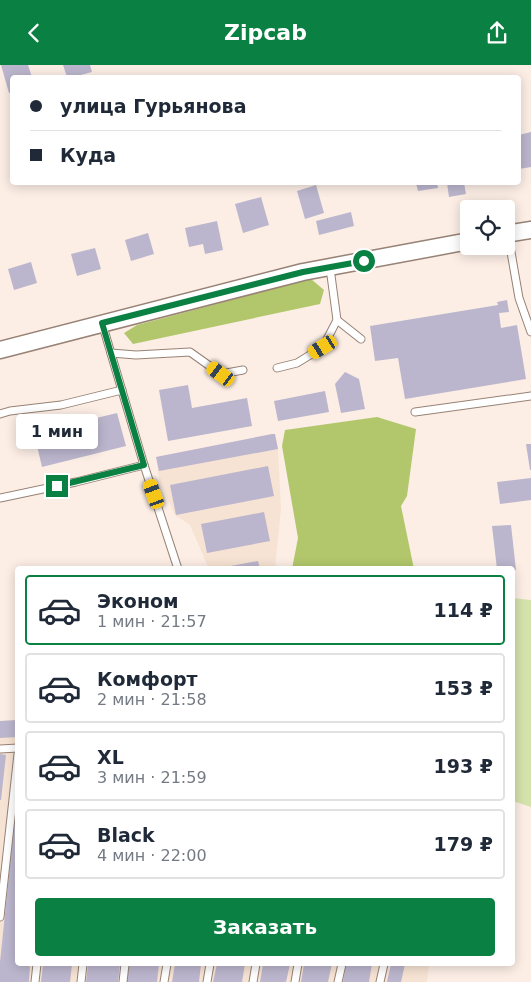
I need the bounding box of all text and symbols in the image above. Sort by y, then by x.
icon: back [20,19,48,47]
icon: share [483,19,511,47]
text: Zipcab [224,20,307,45]
text: улица Гурьянова [60,95,246,117]
text: Куда [60,144,116,166]
map controls [460,200,515,255]
button: locate [460,200,515,255]
route start [353,250,375,272]
car [306,333,339,361]
car [204,359,237,389]
callout: 1 мин [16,413,98,449]
text: 1 мин [31,422,83,441]
route end [46,475,68,497]
car [141,477,166,511]
icon: car [37,588,82,633]
text: Эконом [97,590,179,612]
text: 114 ₽ [434,599,493,621]
text: 1 мин · 21:57 [97,612,207,631]
icon: car [37,666,82,711]
text: Комфорт [97,668,198,690]
text: 153 ₽ [434,677,493,699]
text: 2 мин · 21:58 [97,690,207,709]
icon: car [37,744,82,789]
text: XL [97,746,124,768]
text: 193 ₽ [434,755,493,777]
text: 3 мин · 21:59 [97,768,207,787]
icon: car [37,822,82,867]
text: Black [97,824,155,846]
text: 179 ₽ [434,833,493,855]
text: 4 мин · 22:00 [97,846,207,865]
button: Заказать [35,898,495,956]

